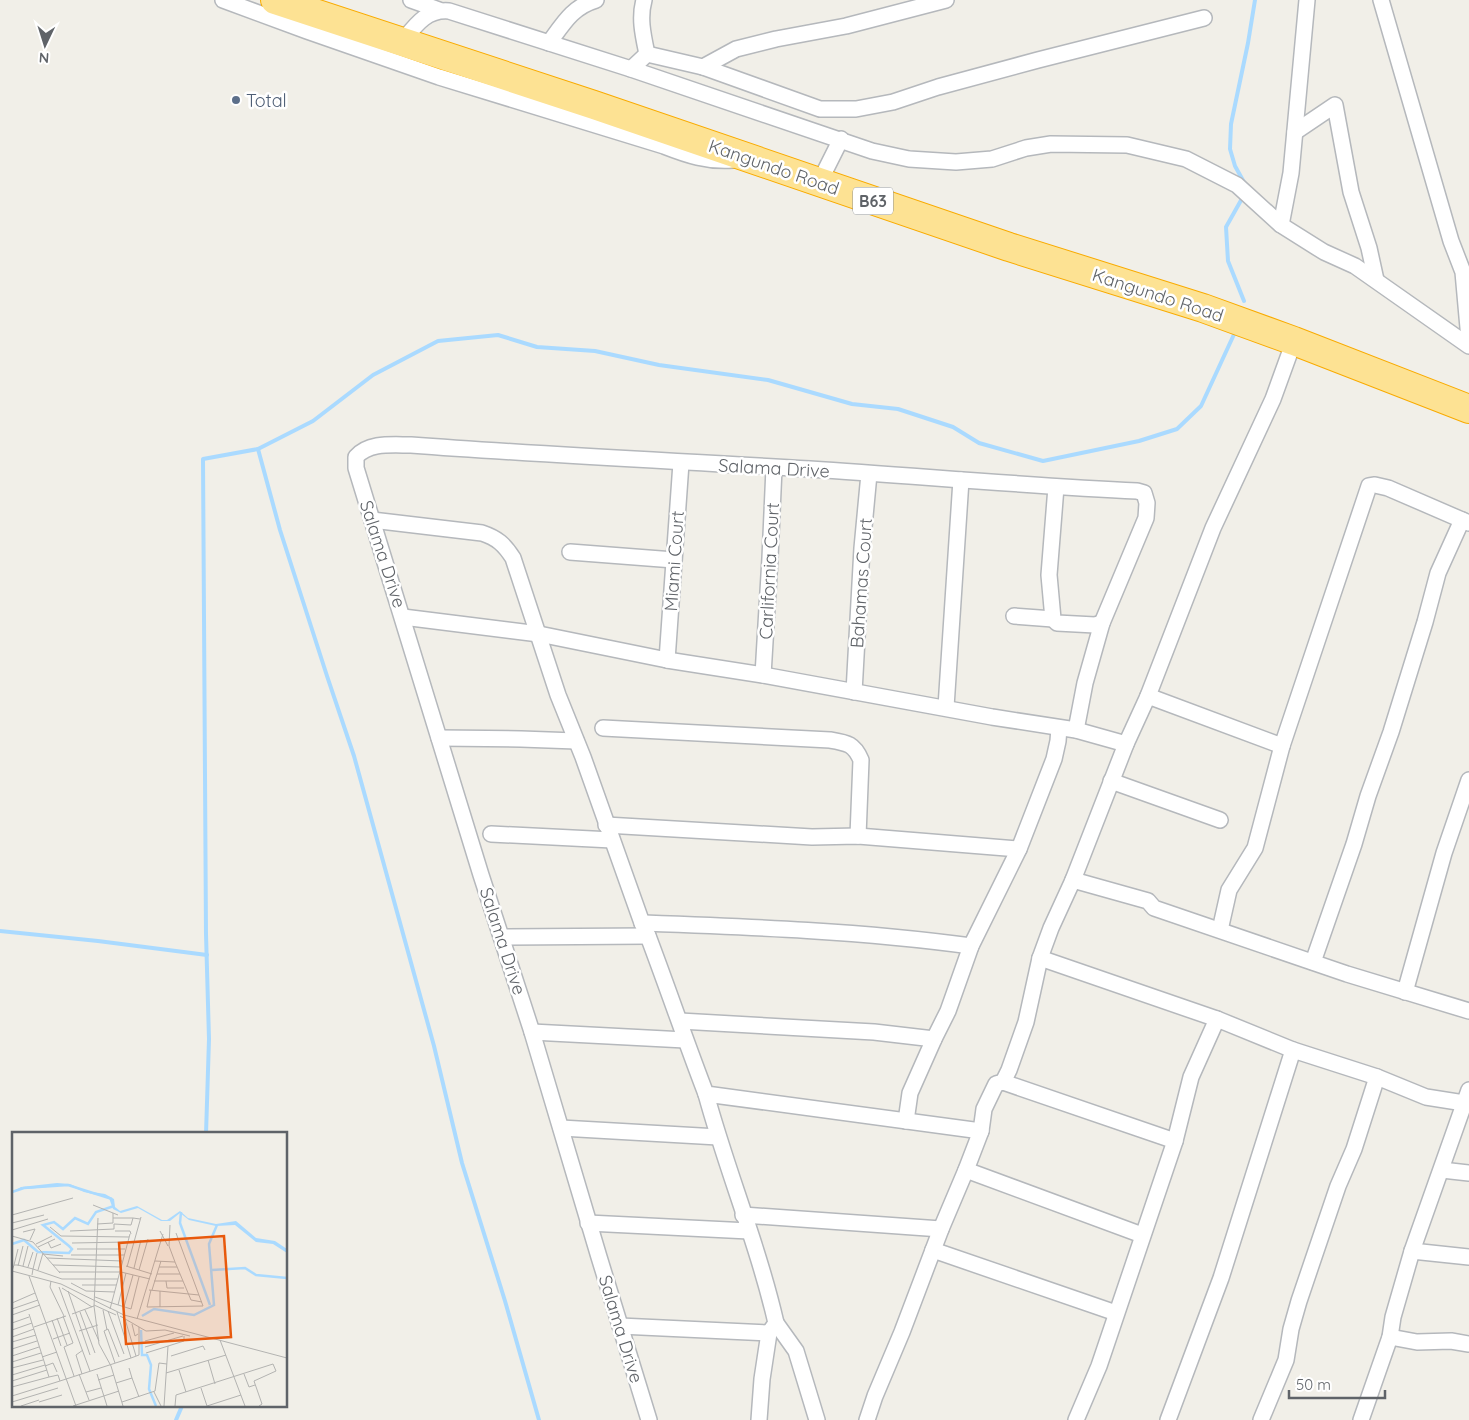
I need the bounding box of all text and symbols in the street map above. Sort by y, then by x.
north arrow [20,20,70,70]
text: N [38,49,50,67]
place label: Total [246,89,287,112]
marker: Total [230,94,242,106]
street label: Kangundo Road [706,134,842,200]
road number: B63 [853,188,893,215]
street label: Kangundo Road [1090,263,1226,327]
street label: Salama Drive [718,454,830,482]
street label: Salama Drive [355,497,411,611]
street label: Carlifornia Court [754,502,784,640]
street label: Miami Court [659,510,689,612]
street label: Bahamas Court [845,517,877,649]
street label: Salama Drive [475,884,531,998]
inset map [12,1132,288,1408]
street label: Salama Drive [594,1272,648,1386]
scale bar [1289,1368,1385,1400]
text: 50 m [1296,1375,1331,1394]

